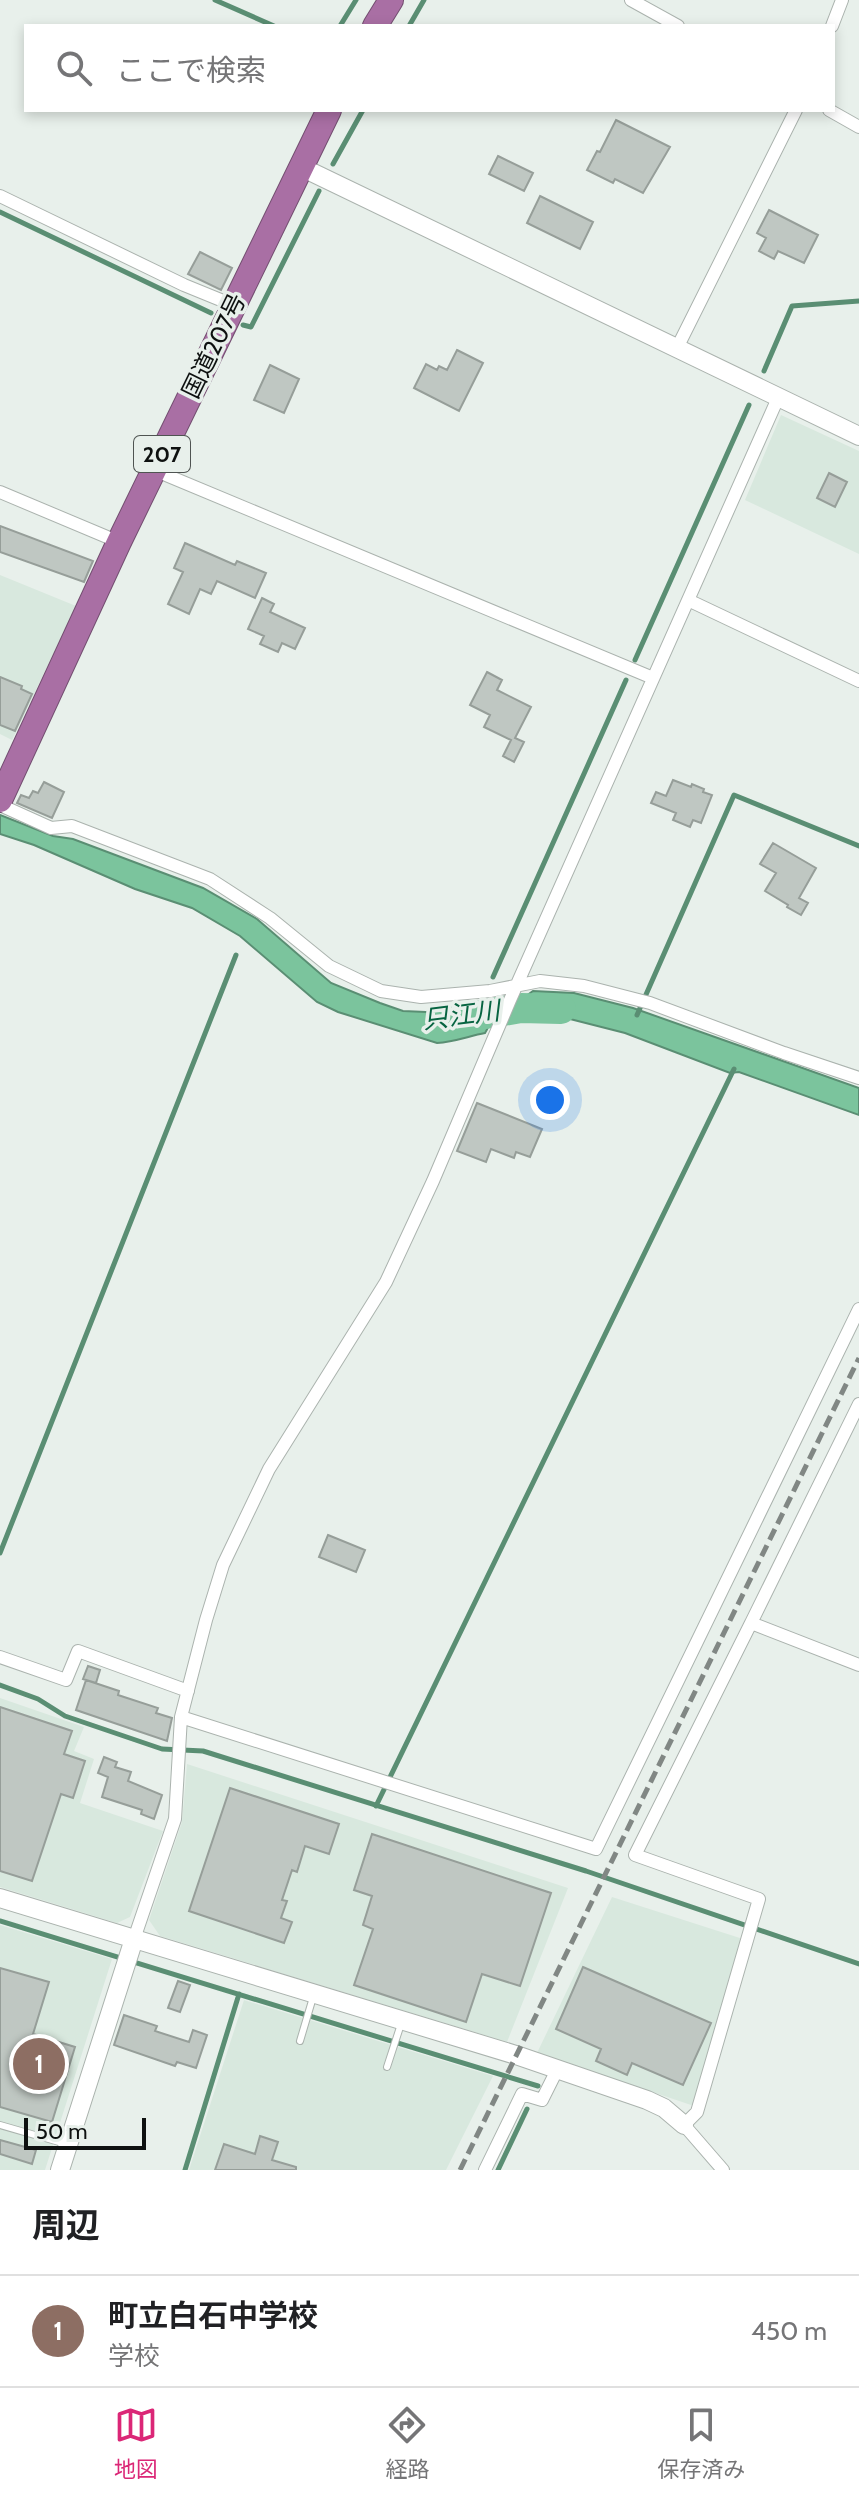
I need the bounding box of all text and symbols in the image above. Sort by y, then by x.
search box [24,24,835,112]
icon: search [52,46,96,90]
text: ここで検索 [116,52,266,89]
street label: 国道207号 [176,289,251,403]
road number: 207 [134,436,190,472]
water label: 只江川 [420,994,505,1036]
your location [530,1080,570,1120]
pin: 1 [13,2034,65,2094]
scale bar [24,2114,146,2150]
text: 50 m [36,2118,88,2145]
text: 周辺 [32,2204,100,2246]
text: 町立白石中学校 [108,2297,318,2334]
text: 1 [53,2315,63,2347]
text: 450 m [751,2315,827,2347]
text: 学校 [108,2340,160,2372]
tab: 地図 [114,2403,158,2483]
tab: 経路 [385,2403,429,2483]
tab: 保存済み [657,2403,745,2483]

